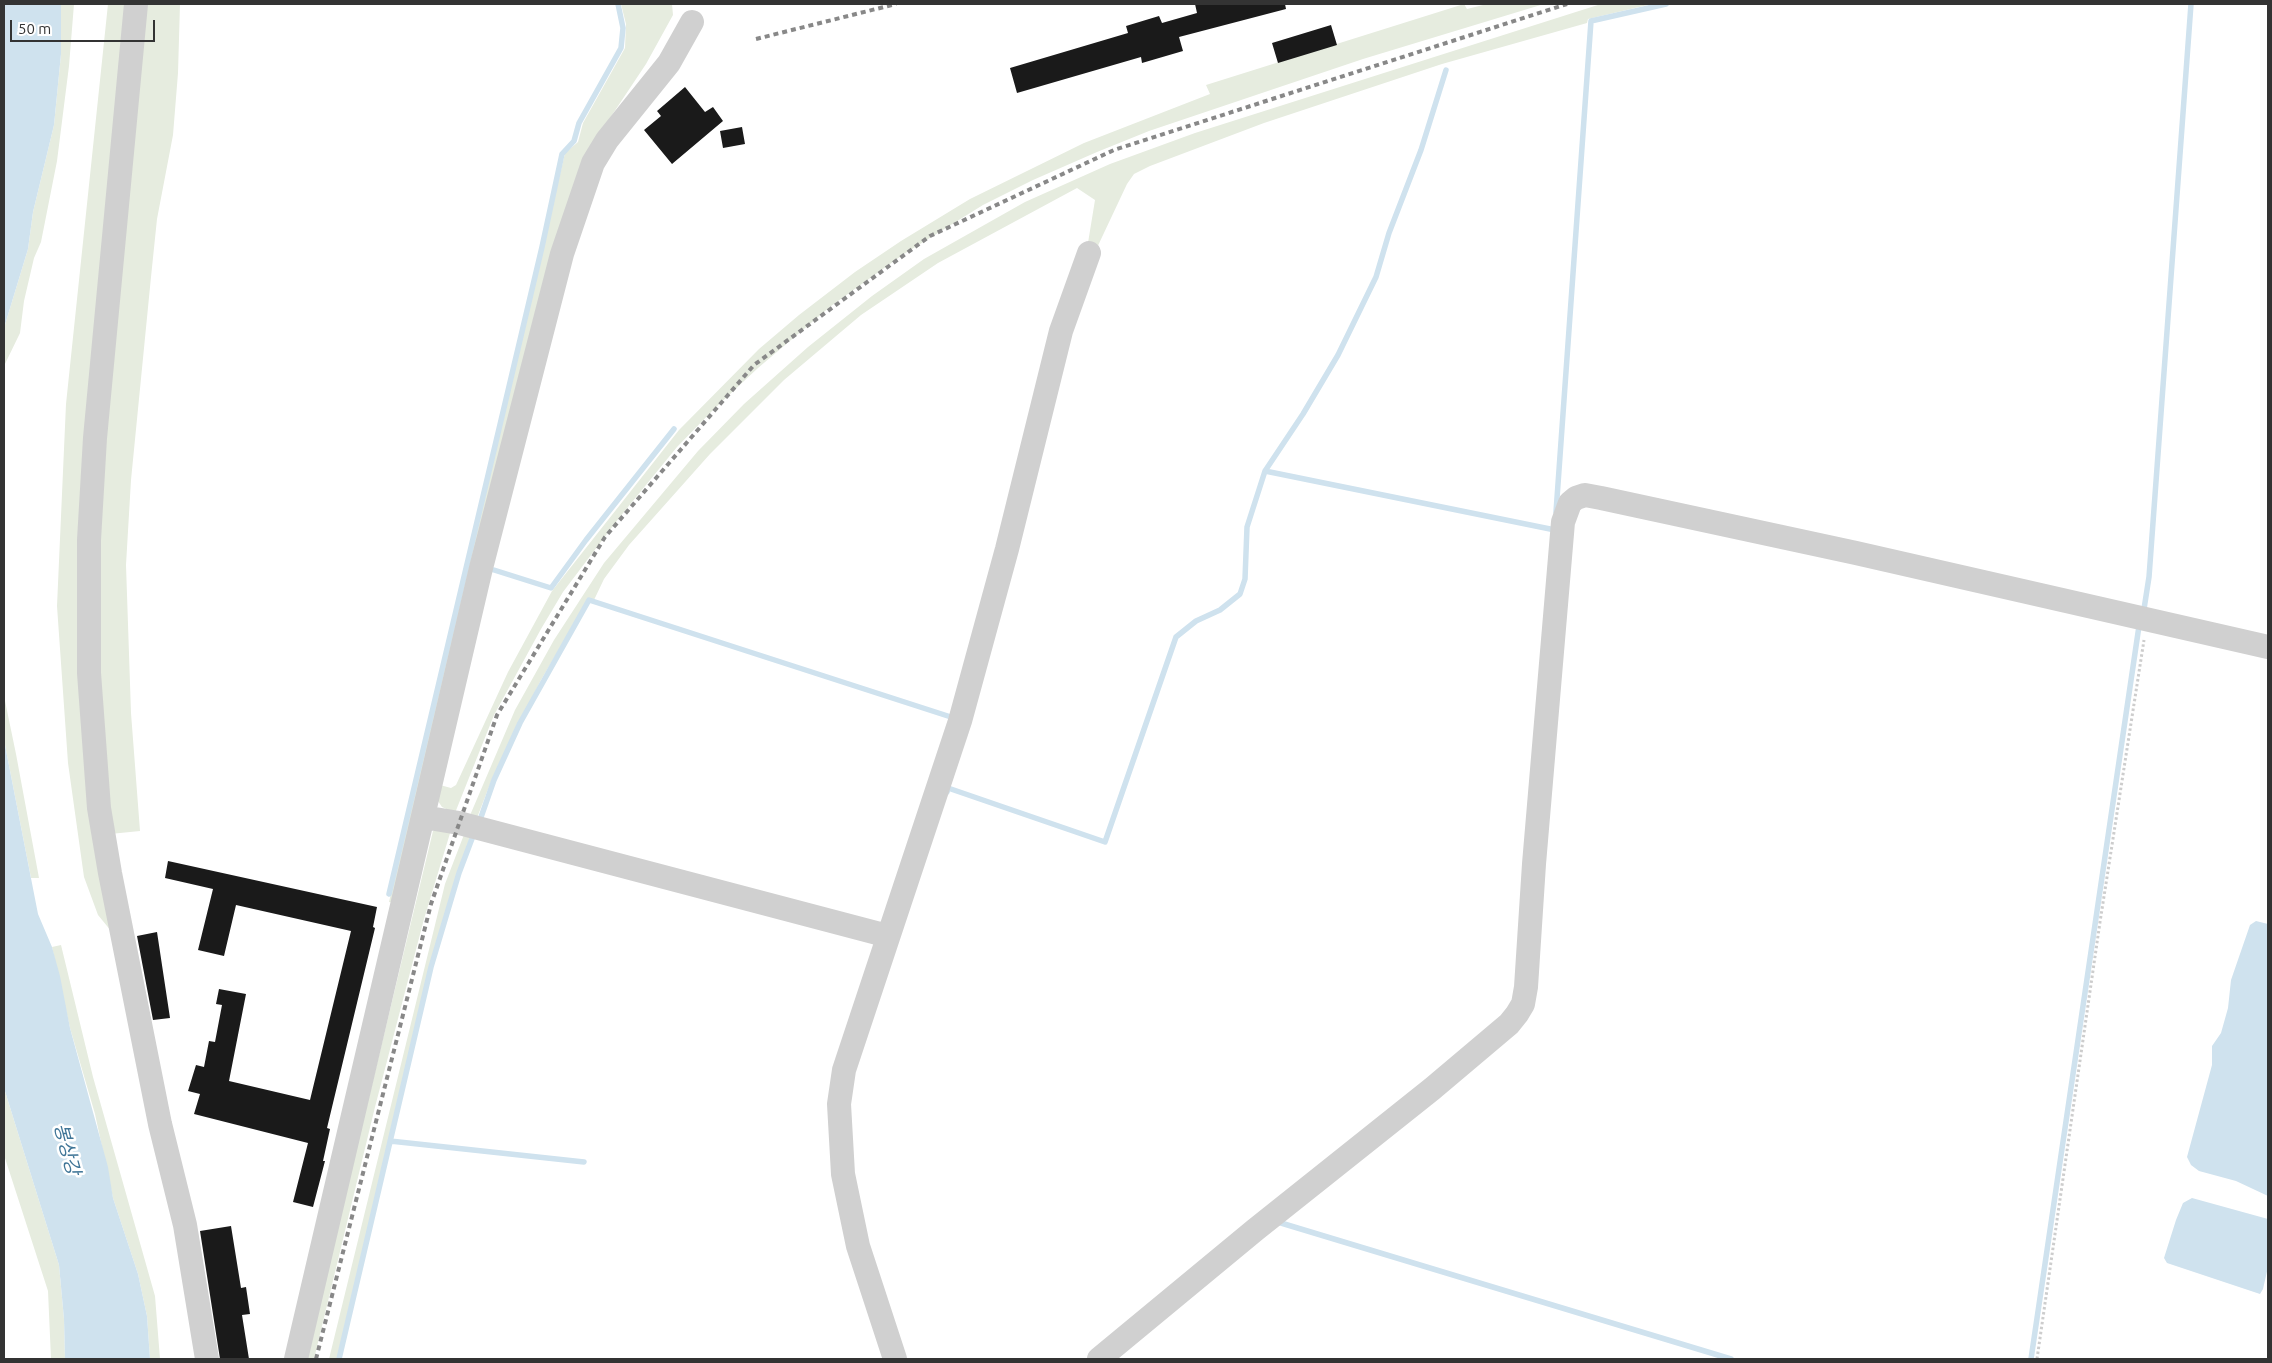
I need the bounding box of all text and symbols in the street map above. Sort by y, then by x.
scale bar [12,10,158,42]
text: 50 m [18,20,51,37]
water label: 봉상강 [49,1121,85,1177]

